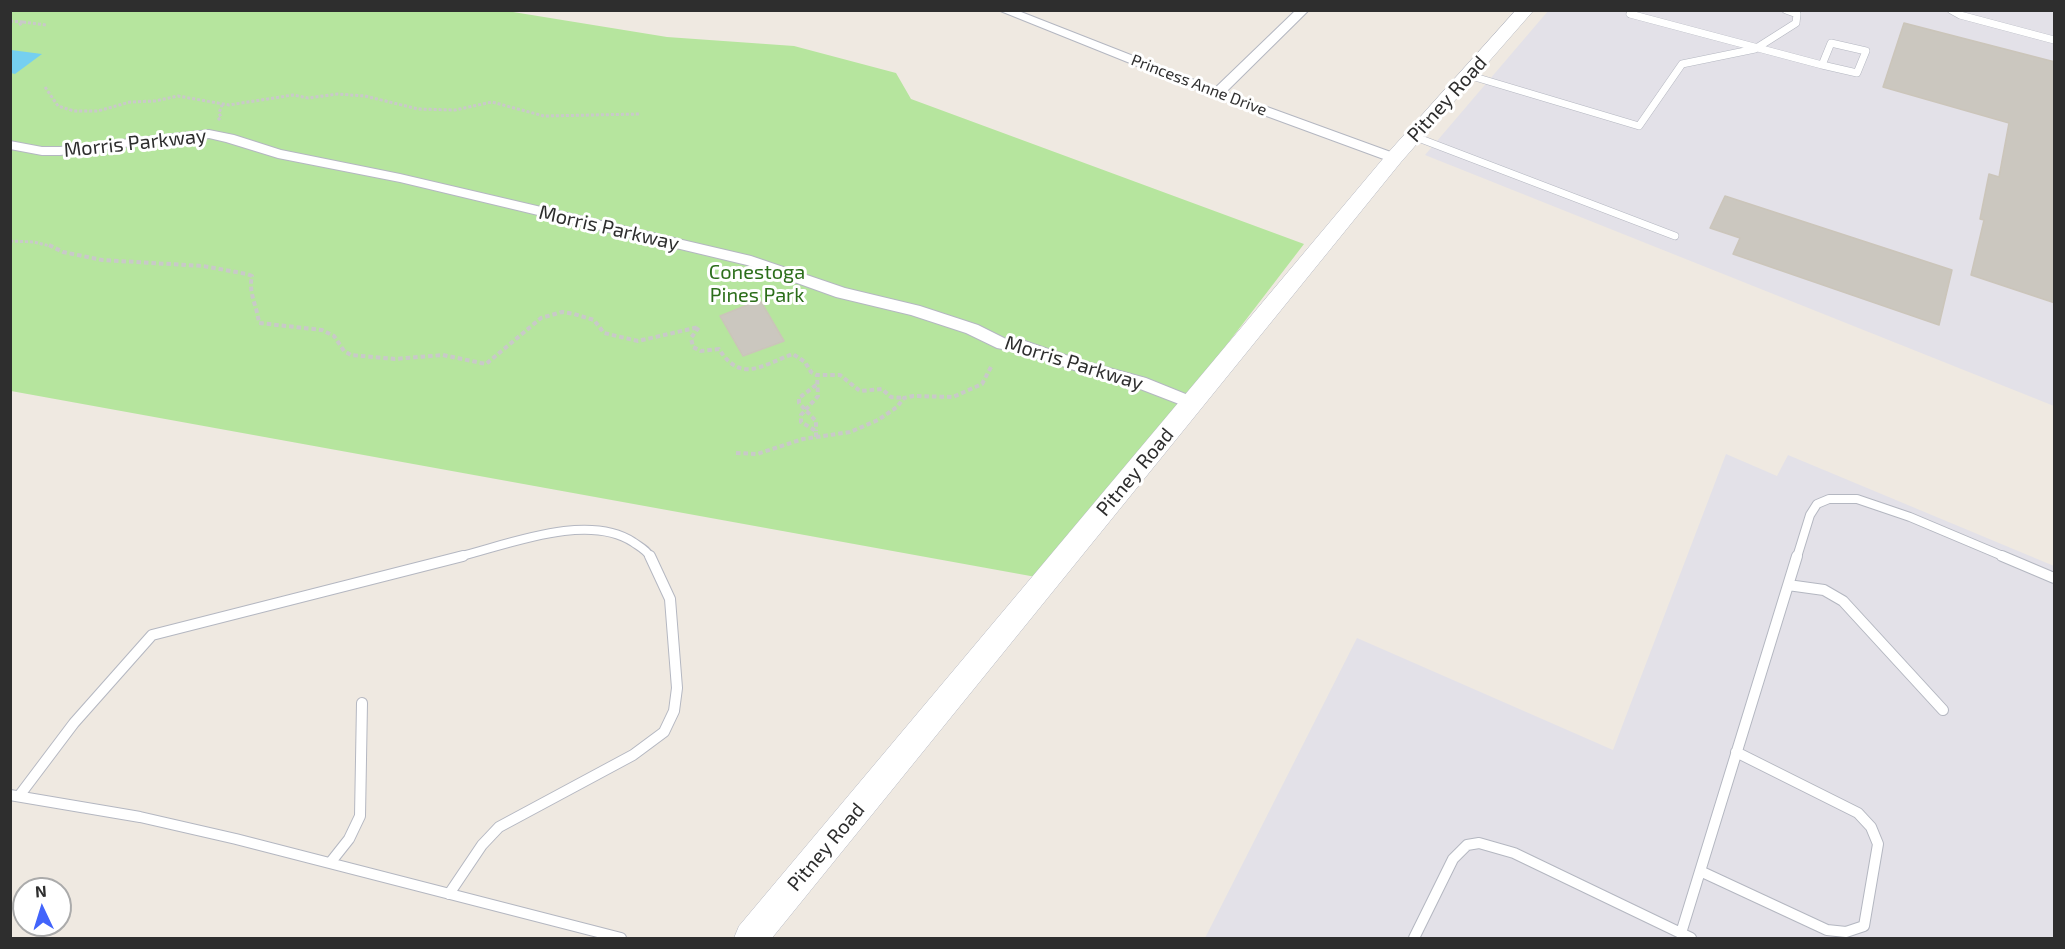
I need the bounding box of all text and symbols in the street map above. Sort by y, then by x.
street label: Princess Anne Drive [1128,50,1270,120]
street label: Pitney Road [1402,51,1492,147]
street label: Morris Parkway [62,124,208,162]
street label: Morris Parkway [536,200,682,256]
park label: Conestoga Pines Park [709,260,805,307]
street label: Morris Parkway [1002,331,1146,395]
street label: Pitney Road [1091,423,1179,521]
street label: Pitney Road [782,798,870,896]
north arrow [12,877,72,937]
text: N [34,881,47,900]

